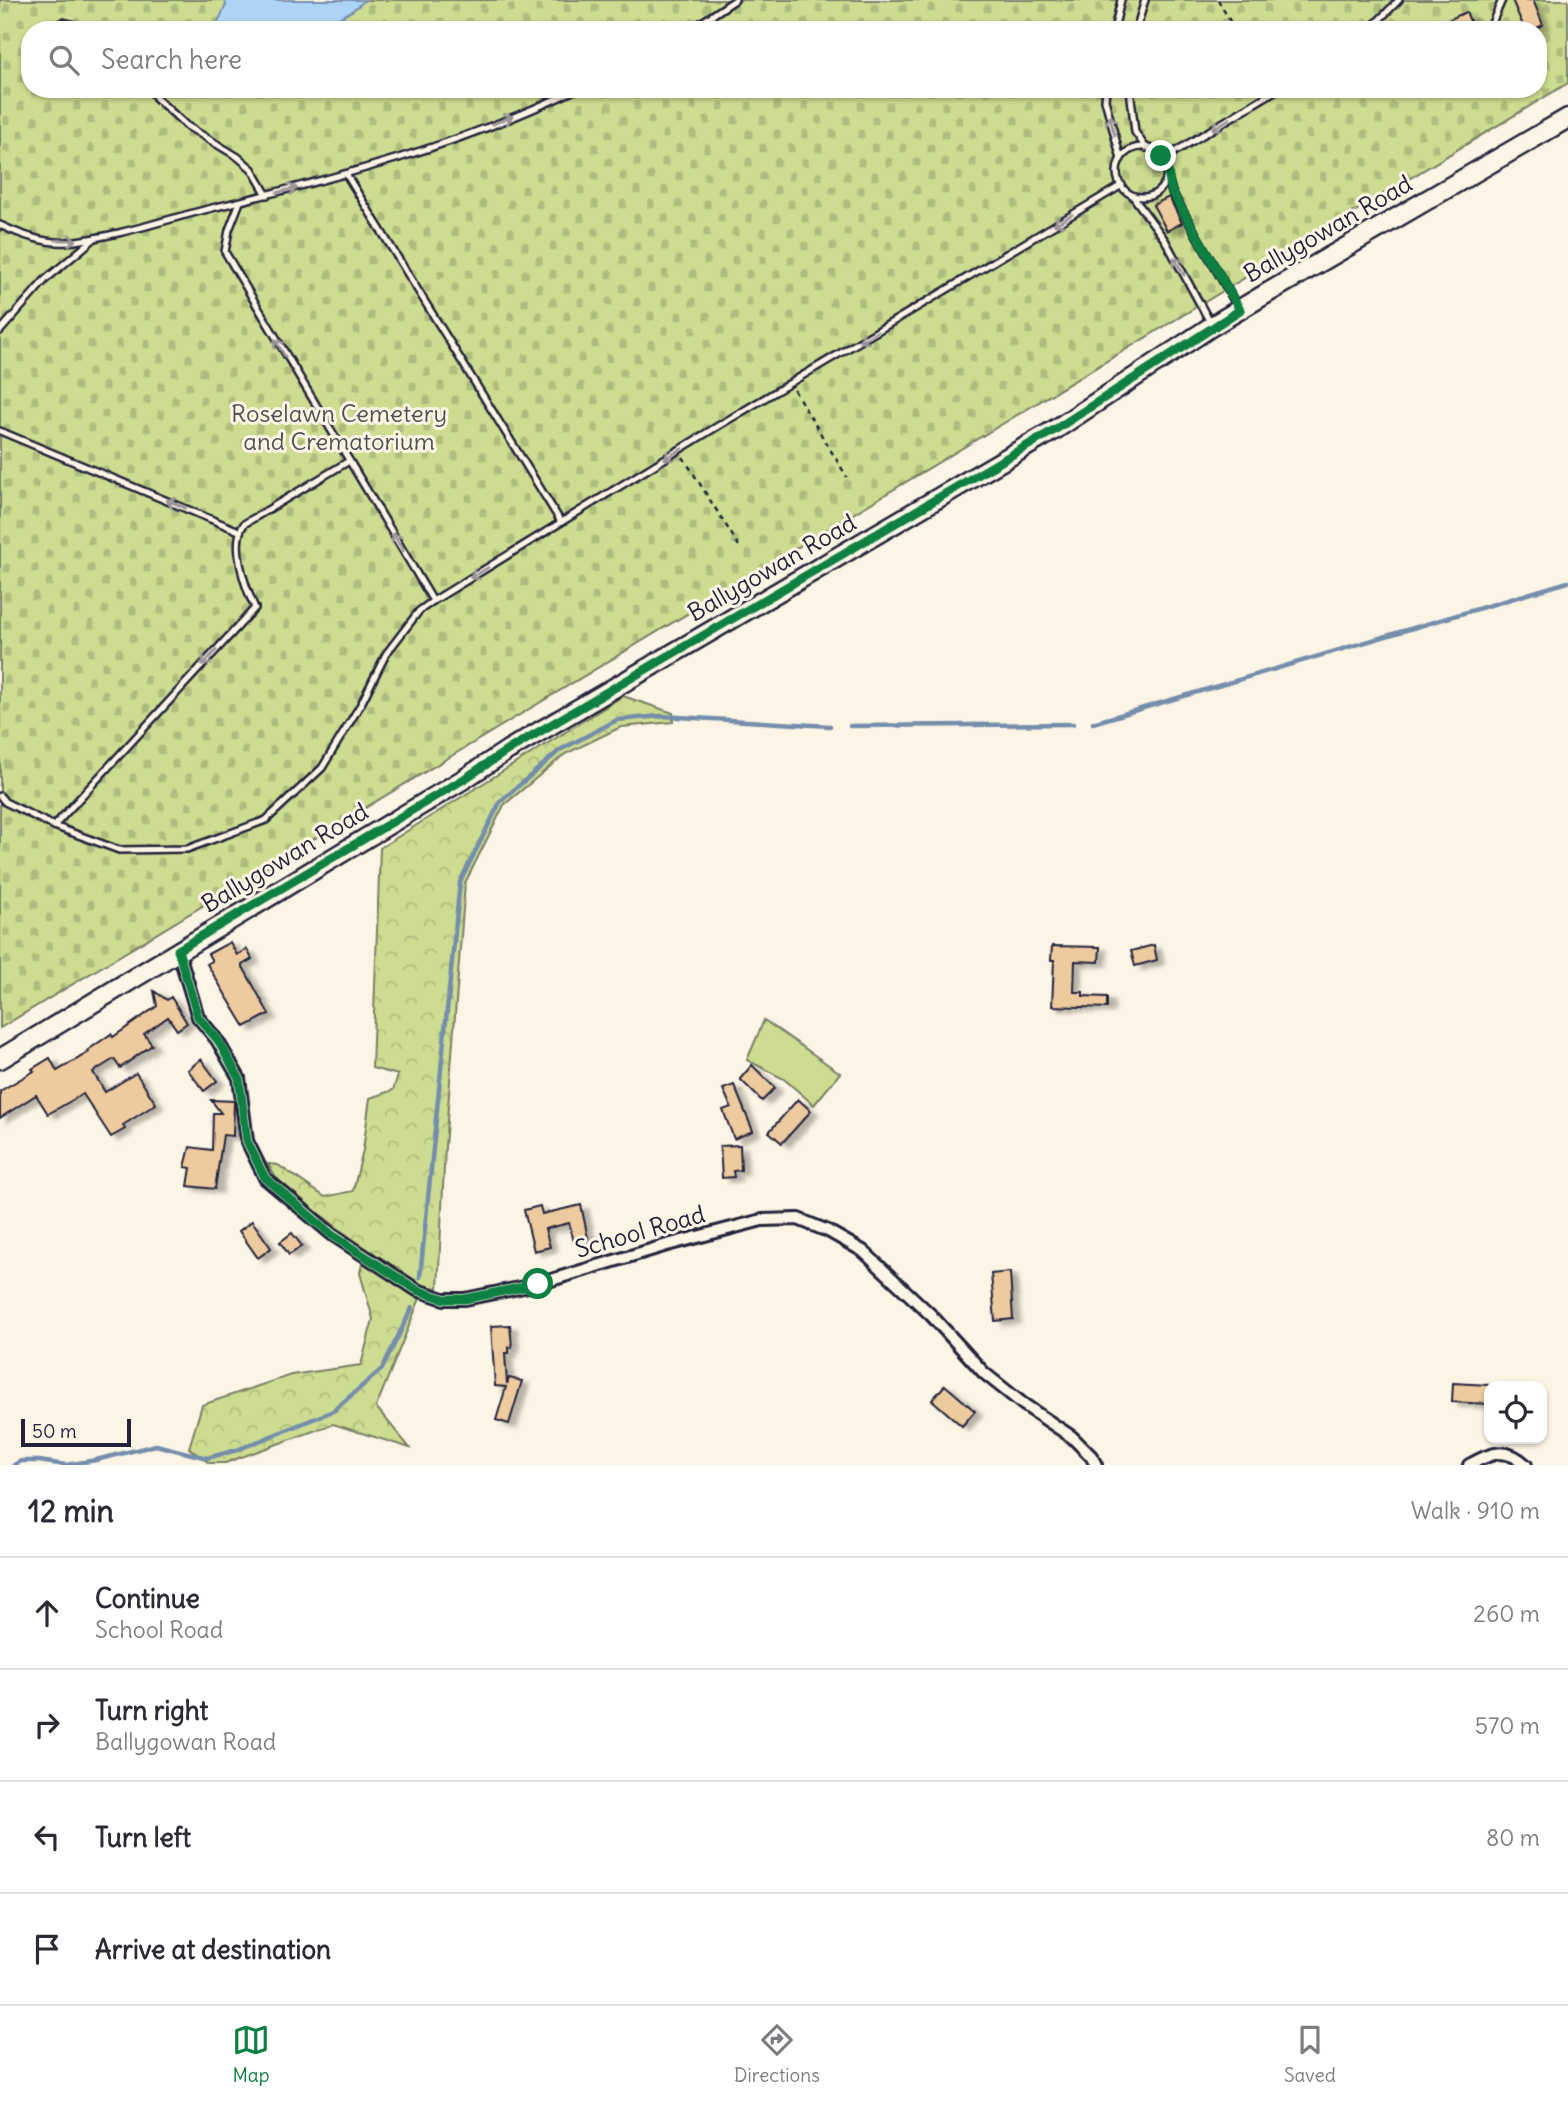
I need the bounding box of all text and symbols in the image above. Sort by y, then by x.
search box [21,21,1547,98]
icon: search [45,41,83,79]
text: Search here [101,43,242,76]
one-way arrow [492,113,514,126]
one-way arrow [1105,114,1118,136]
one-way arrow [1211,117,1231,131]
route end [1145,140,1176,171]
street label: Ballygowan Road [1238,168,1417,288]
one-way arrow [275,183,298,196]
one-way arrow [1053,213,1073,227]
one-way arrow [54,233,77,247]
one-way arrow [1172,257,1186,277]
one-way arrow [859,330,878,345]
one-way arrow [273,338,287,358]
park label: Roselawn Cemetery and Crematorium [231,398,447,456]
one-way arrow [663,447,683,461]
one-way arrow [166,497,188,510]
street label: Ballygowan Road [682,507,861,627]
one-way arrow [391,532,404,553]
one-way arrow [469,566,489,580]
one-way arrow [201,649,217,667]
street label: Ballygowan Road [196,796,373,919]
street label: School Road [571,1198,708,1264]
route start [522,1268,553,1299]
map controls [1484,1381,1547,1444]
button: locate [1484,1381,1547,1444]
scale bar [21,1416,131,1448]
text: 50 m [32,1419,77,1443]
text: 12 min [28,1492,114,1530]
text: Walk · 910 m [1411,1496,1540,1525]
text: Continue [95,1582,200,1615]
icon: ahead [28,1594,66,1632]
text: 260 m [1473,1599,1540,1628]
text: School Road [95,1615,223,1644]
text: Turn right [95,1694,208,1727]
icon: right [28,1706,66,1744]
text: 570 m [1475,1711,1540,1740]
text: Ballygowan Road [95,1727,276,1756]
icon: left [28,1818,66,1856]
text: Turn left [95,1821,191,1854]
text: 80 m [1486,1823,1540,1852]
icon: arrive [28,1930,66,1968]
text: Arrive at destination [95,1933,331,1966]
tab: Map [232,2021,270,2087]
tab: Directions [734,2021,820,2087]
tab: Saved [1284,2021,1336,2087]

